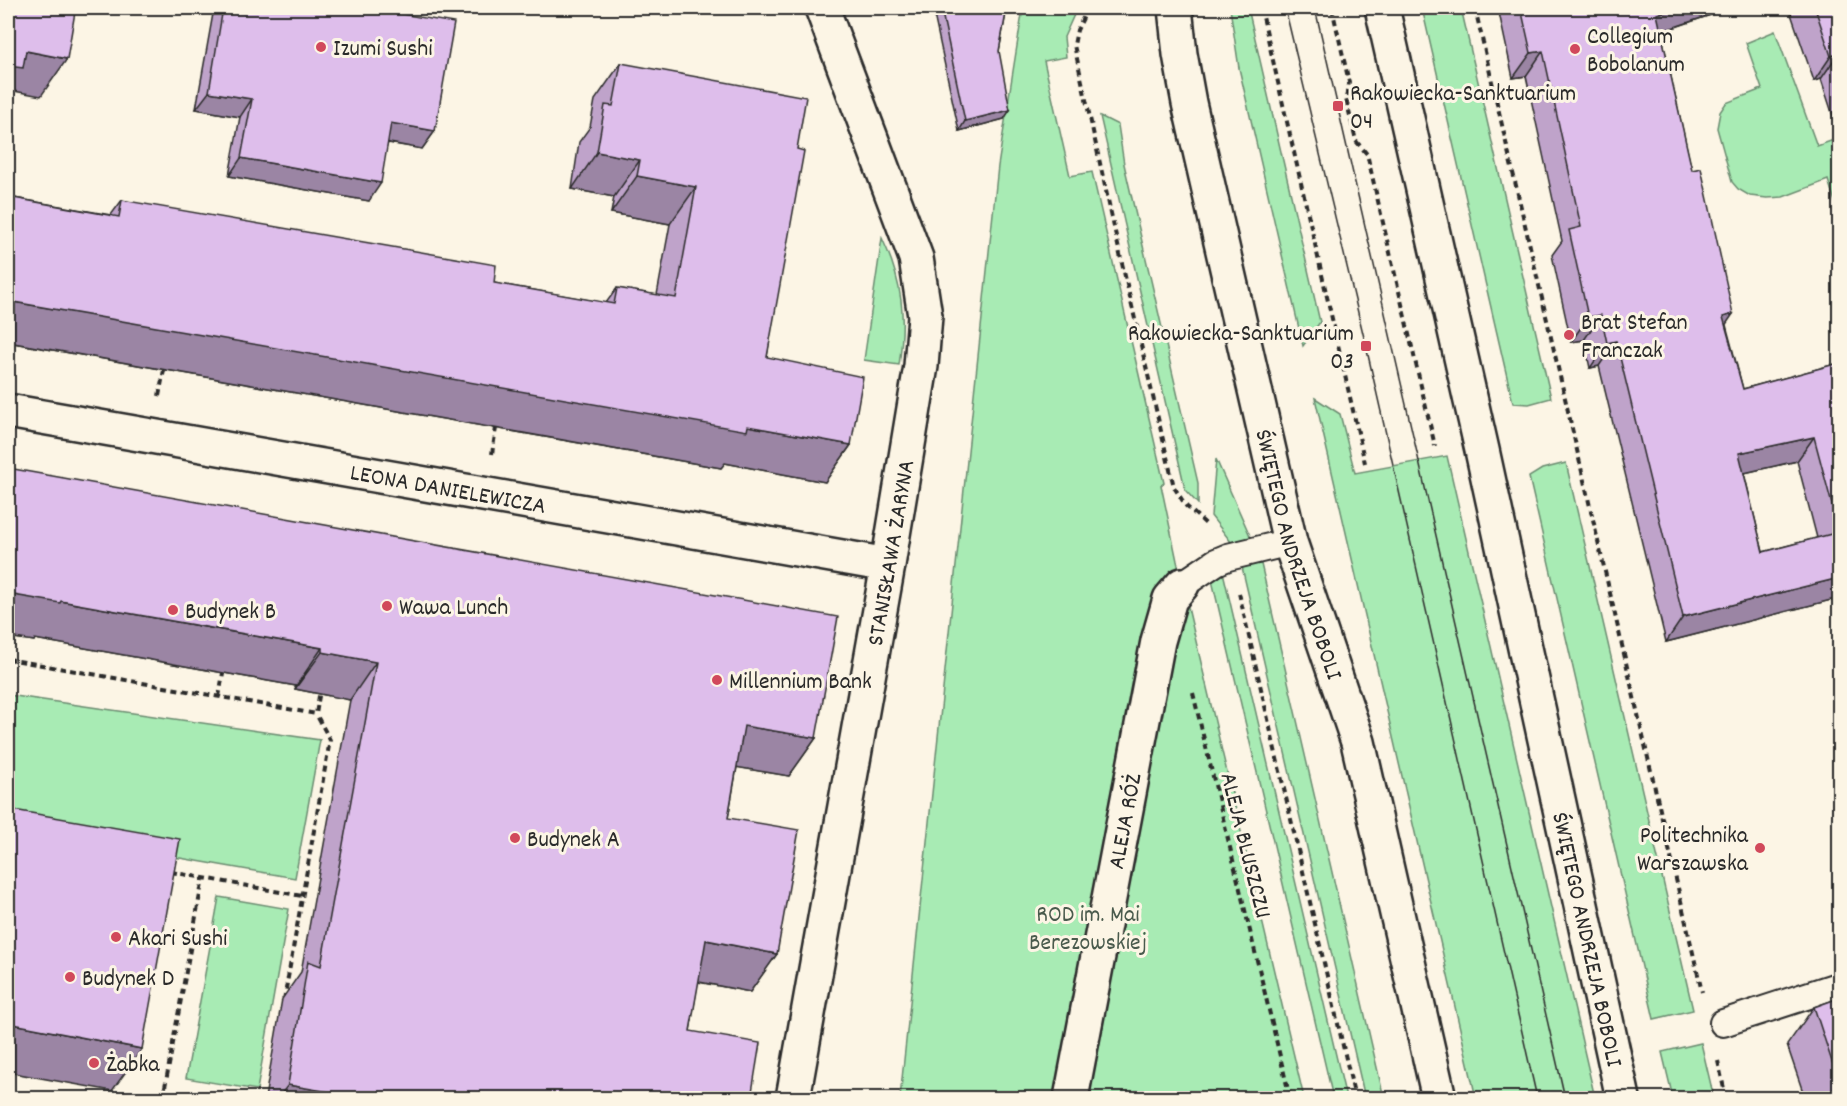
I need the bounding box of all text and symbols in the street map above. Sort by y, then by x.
place label: Collegium Bobolanum [1587,21,1685,83]
place label: Izumi Sushi [333,33,433,67]
marker: Izumi Sushi [314,40,328,54]
marker: Collegium Bobolanum [1568,42,1582,56]
place label: Rakowiecka-Sanktuarium 04 [1350,78,1576,140]
marker: Rakowiecka-Sanktuarium 04 [1331,99,1345,113]
place label: Brat Stefan Franczak [1581,307,1688,369]
place label: Rakowiecka-Sanktuarium 03 [1128,318,1354,380]
marker: Brat Stefan Franczak [1562,328,1576,342]
marker: Rakowiecka-Sanktuarium 03 [1359,339,1373,353]
street label: ŚWIĘTEGO ANDRZEJA BOBOLI [1245,426,1350,685]
street label: LEONA DANIELEWICZA [347,457,548,525]
street label: STANISŁAWA ŻARYNA [860,457,925,649]
place label: Wawa Lunch [399,592,508,626]
place label: Budynek B [185,596,276,630]
marker: Wawa Lunch [380,599,394,613]
marker: Budynek B [166,603,180,617]
place label: Millennium Bank [729,666,872,700]
marker: Millennium Bank [710,673,724,687]
street label: ALEJA BLUSZCZU [1210,769,1279,922]
street label: ALEJA RÓŻ [1101,771,1152,872]
street label: ŚWIĘTEGO ANDRZEJA BOBOLI [1541,810,1630,1071]
place label: Politechnika Warszawska [1637,820,1749,882]
place label: Budynek A [527,824,620,858]
marker: Budynek A [508,831,522,845]
marker: Politechnika Warszawska [1753,841,1767,855]
park label: ROD im. Mai Berezowskiej [1029,899,1147,961]
place label: Akari Sushi [128,923,227,957]
marker: Akari Sushi [109,930,123,944]
place label: Budynek D [82,963,174,997]
marker: Budynek D [63,970,77,984]
place label: Żabka [106,1049,160,1083]
marker: Żabka [87,1056,101,1070]

